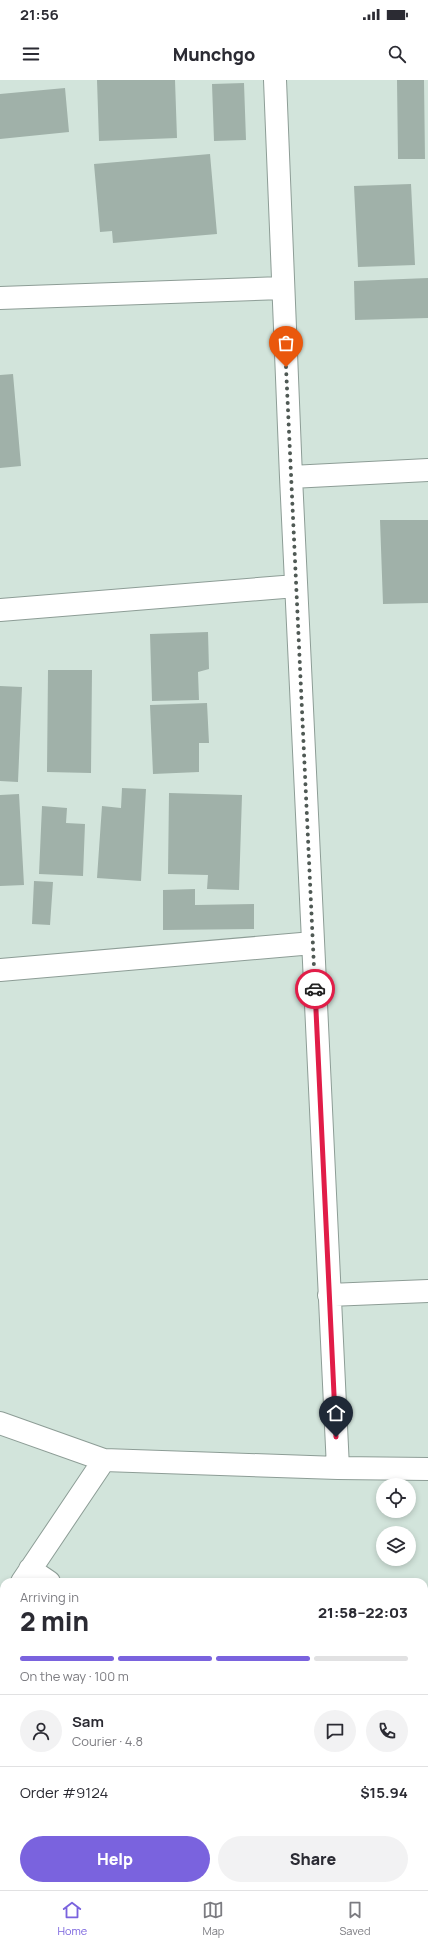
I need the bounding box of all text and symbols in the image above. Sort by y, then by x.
text: 21:56 [20,4,59,25]
text: Munchgo [173,42,255,66]
icon: menu [20,43,42,65]
icon: search [386,43,408,65]
pin [269,326,303,367]
icon: bag [275,332,297,354]
courier [295,969,335,1009]
icon: car [304,978,326,1000]
pin [319,1396,353,1437]
icon: home [325,1402,347,1424]
map controls [376,1478,416,1566]
button: locate [376,1478,416,1518]
button: layers [376,1526,416,1566]
text: Arriving in [20,1588,79,1606]
text: 21:58–22:03 [318,1602,408,1623]
text: 2 min [20,1603,89,1639]
text: On the way · 100 m [20,1667,129,1685]
button: person [20,1710,62,1752]
button: chat [314,1710,356,1752]
button: phone [366,1710,408,1752]
text: Sam [72,1711,104,1732]
text: Courier · 4.8 [72,1732,143,1750]
text: Order #9124 [20,1782,108,1803]
text: $15.94 [360,1782,408,1803]
button: Help [20,1836,210,1882]
button: Share [218,1836,408,1882]
tab: Home [58,1899,87,1938]
tab: Map [202,1899,224,1938]
tab: Saved [339,1899,370,1938]

